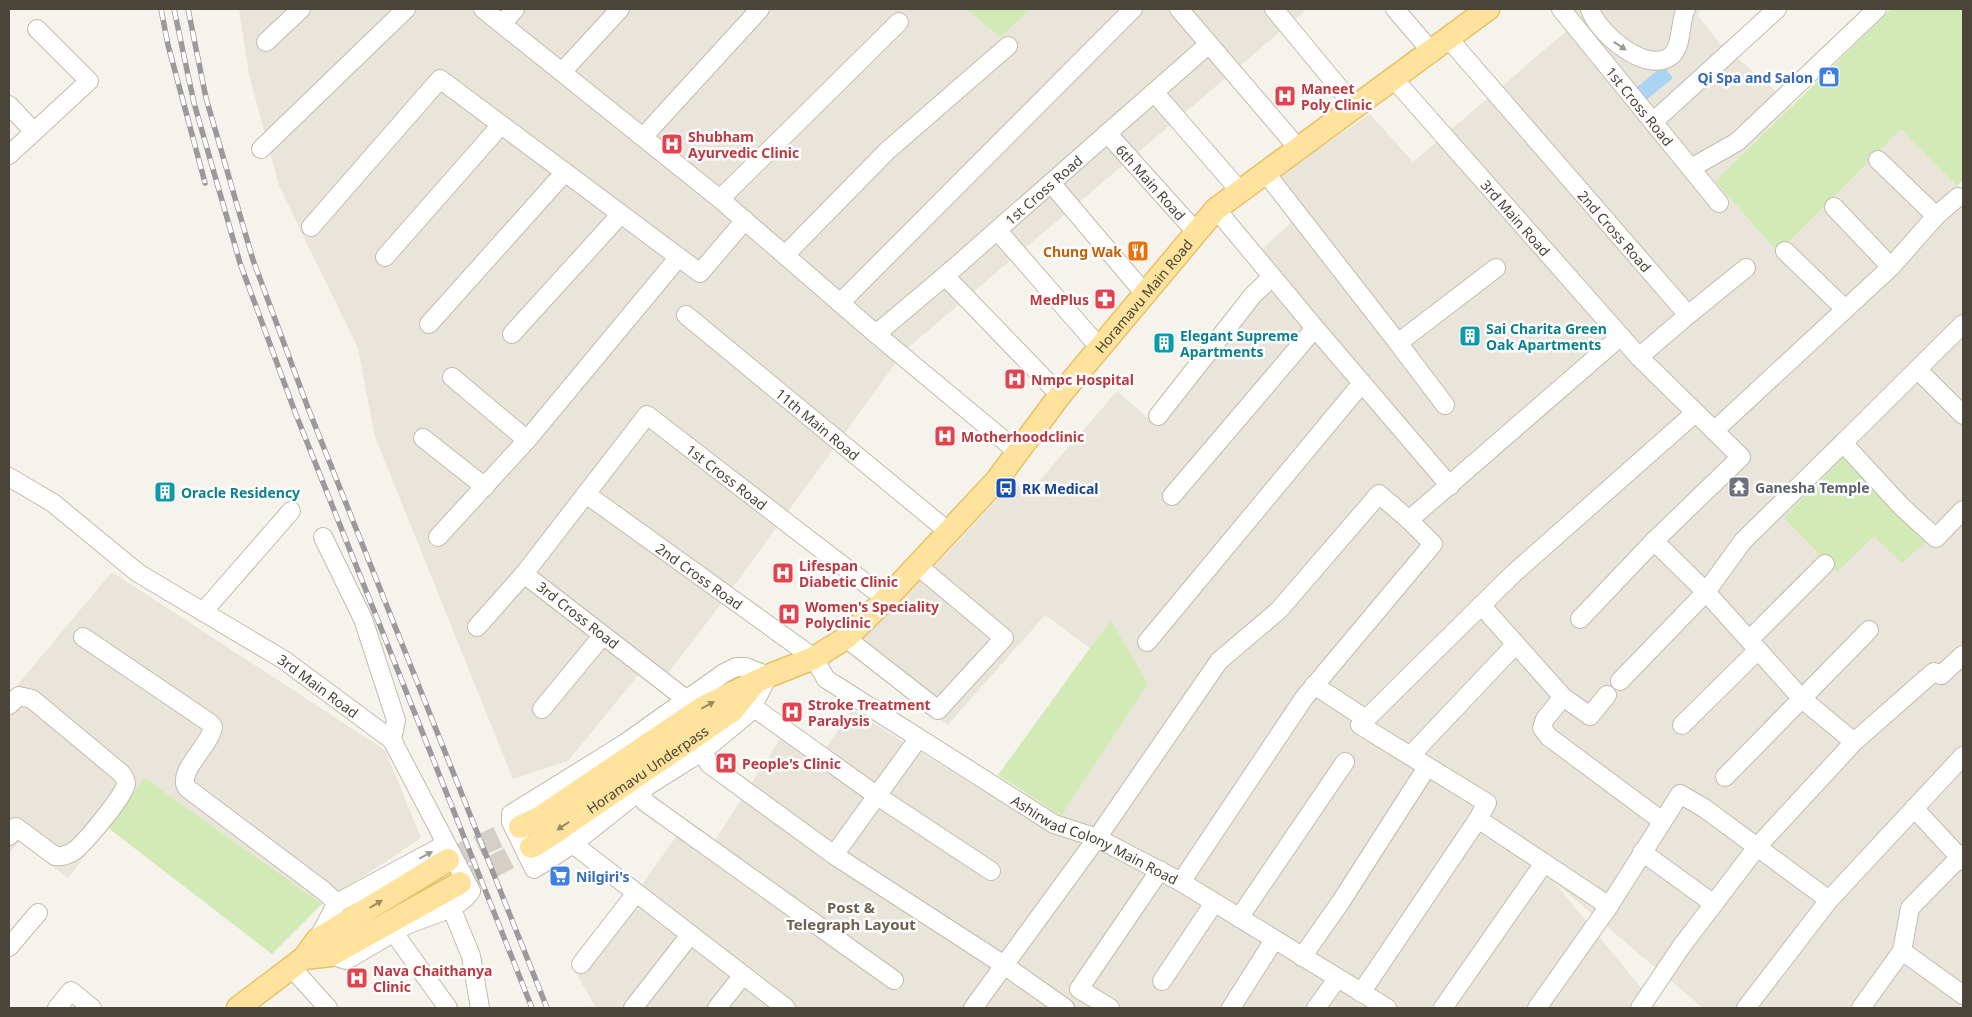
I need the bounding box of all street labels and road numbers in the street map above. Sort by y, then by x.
street label: 1st Cross Road [1602,62,1678,150]
street label: 6th Main Road [1112,140,1190,224]
street label: 1st Cross Road [1001,150,1086,229]
street label: 3rd Main Road [1477,175,1555,260]
street label: 2nd Cross Road [1574,186,1656,276]
street label: Horamavu Main Road [1090,235,1196,357]
street label: 11th Main Road [772,384,864,464]
street label: 1st Cross Road [683,439,771,514]
street label: 2nd Cross Road [652,538,747,613]
street label: 3rd Cross Road [533,577,623,653]
street label: 3rd Main Road [275,649,363,722]
street label: Horamavu Underpass [582,720,712,817]
street label: Ashirwad Colony Main Road [1008,790,1182,888]

